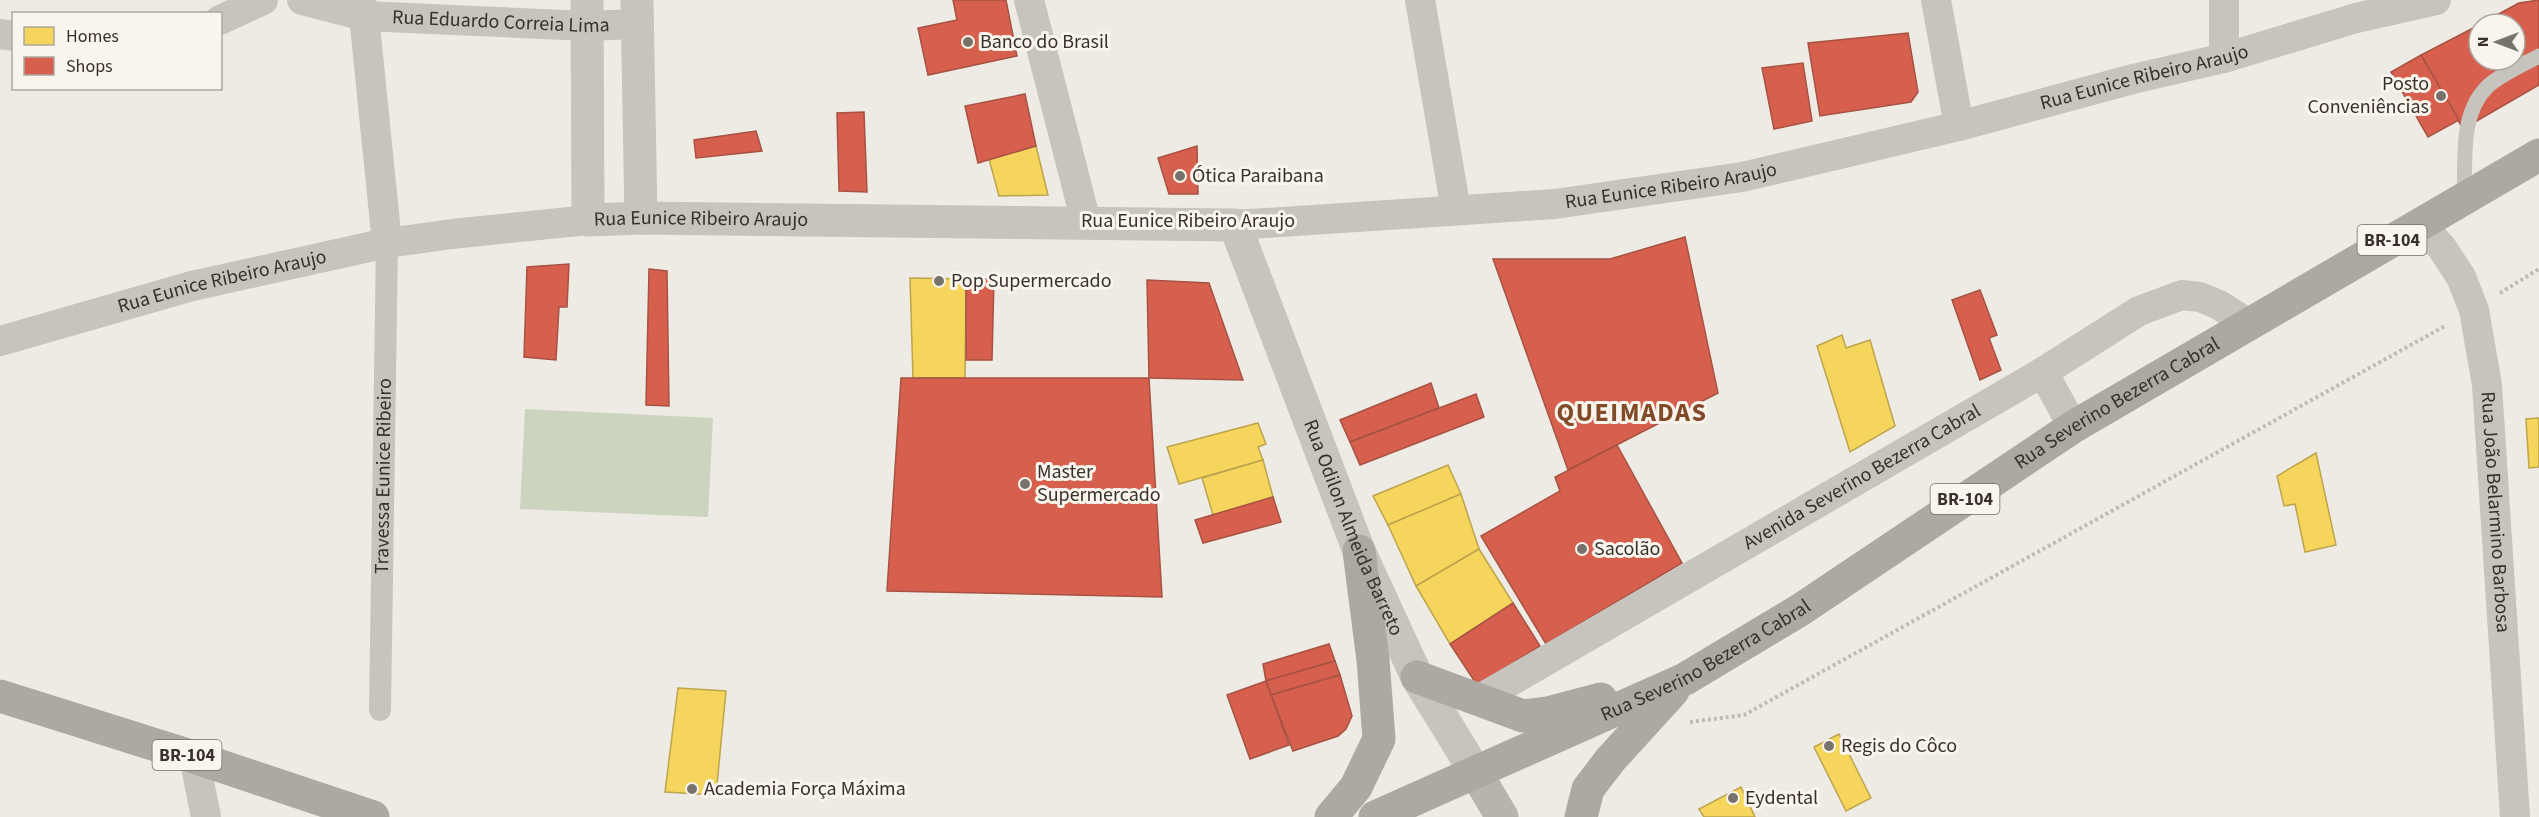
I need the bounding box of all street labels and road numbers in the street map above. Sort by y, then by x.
street label: Rua Eduardo Correia Lima [391,3,610,40]
street label: Rua Eunice Ribeiro Araujo [2037,37,2252,118]
street label: Rua Eunice Ribeiro Araujo [1563,155,1780,216]
street label: Rua Eunice Ribeiro Araujo [593,204,808,234]
street label: Rua Eunice Ribeiro Araujo [1081,207,1295,235]
road number: BR-104 [2358,225,2426,255]
street label: Rua Eunice Ribeiro Araujo [114,243,329,321]
street label: Rua Severino Bezerra Cabral [2009,330,2225,476]
street label: Travessa Eunice Ribeiro [368,378,399,574]
street label: Rua João Belarmino Barbosa [2473,390,2517,633]
street label: Avenida Severino Bezerra Cabral [1738,397,1986,557]
street label: Rua Odilon Almeida Barreto [1296,415,1410,640]
road number: BR-104 [1930,484,2000,514]
street label: Rua Severino Bezerra Cabral [1596,593,1816,729]
road number: BR-104 [152,740,222,770]

